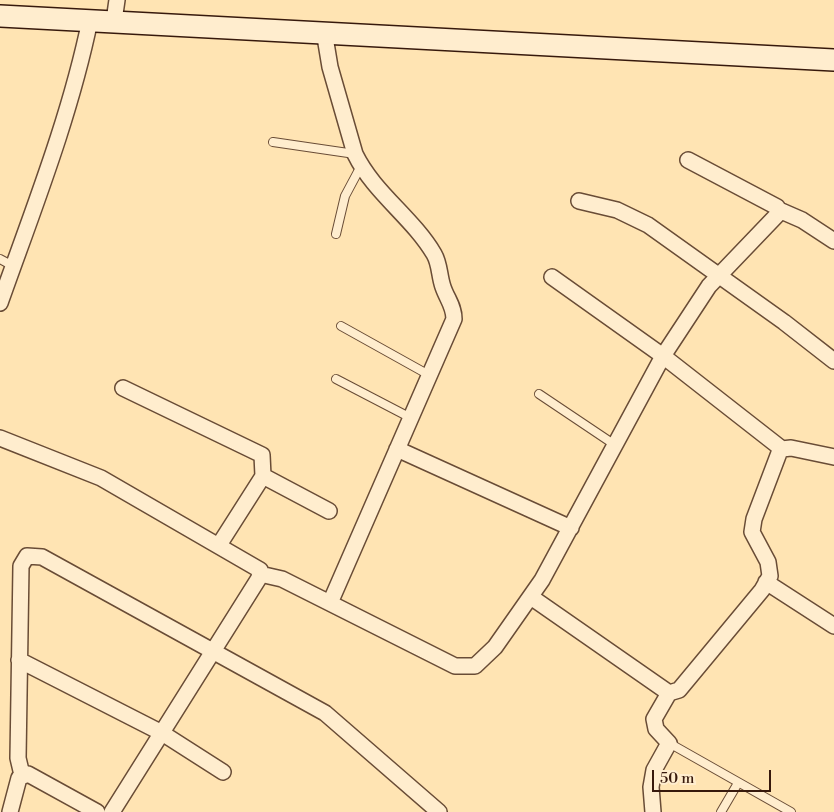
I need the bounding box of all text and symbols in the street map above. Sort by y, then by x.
scale bar [654,760,773,792]
text: 50 m [660,769,694,788]

